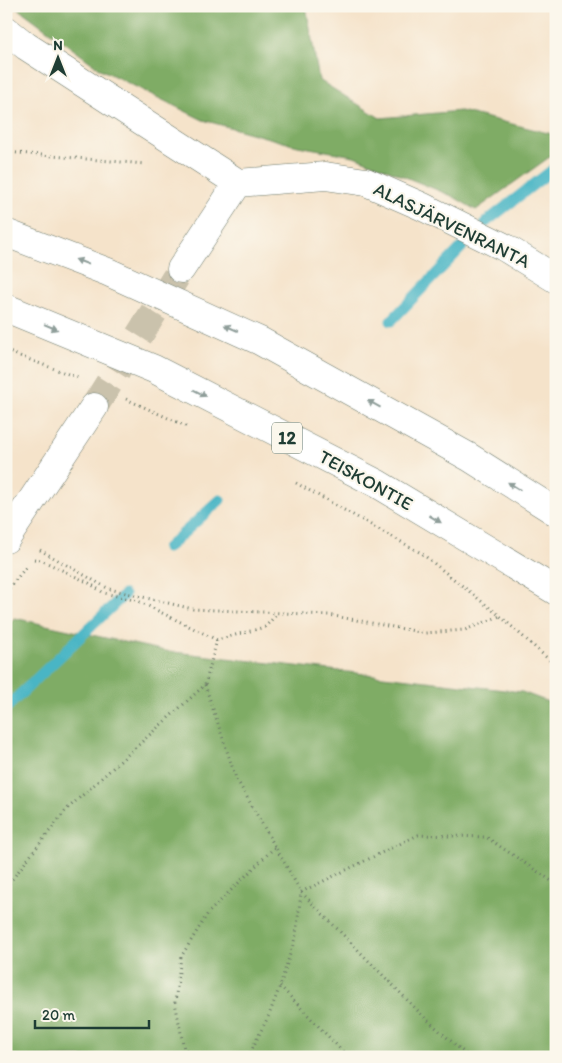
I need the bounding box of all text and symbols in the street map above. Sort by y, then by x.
north arrow [32,32,82,82]
text: N [53,37,63,54]
street label: ALASJÄRVENRANTA [370,177,534,273]
one-way arrow [74,258,89,266]
one-way arrow [44,323,58,331]
one-way arrow [224,323,238,331]
one-way arrow [193,389,207,397]
one-way arrow [367,400,381,409]
road number: 12 [272,422,302,453]
street label: TEISKONTIE [315,445,417,515]
one-way arrow [508,481,521,491]
one-way arrow [429,514,442,523]
scale bar [35,998,149,1030]
text: 20 m [42,1006,76,1024]

